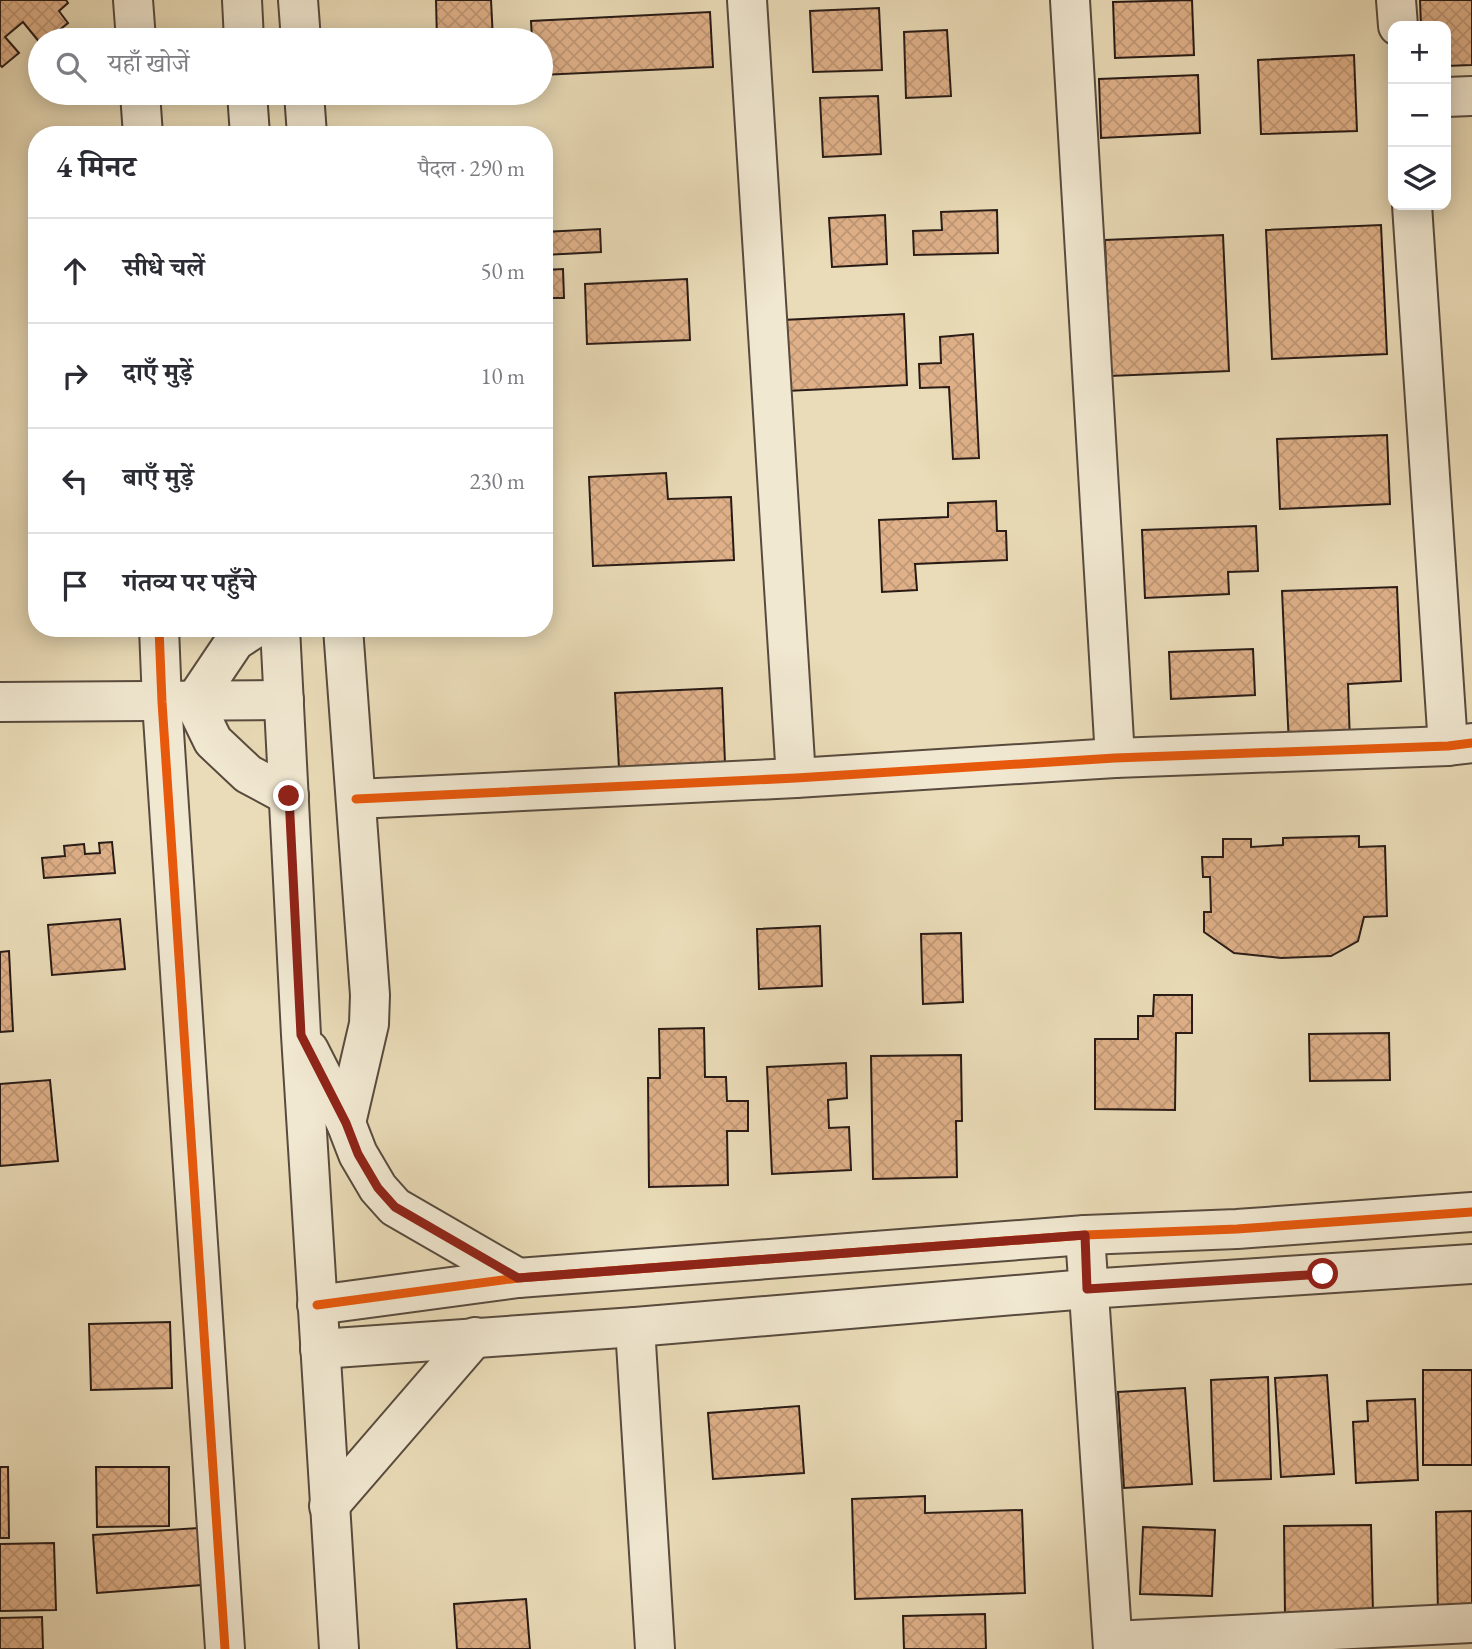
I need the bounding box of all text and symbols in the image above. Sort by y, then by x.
map controls [1388,21,1451,210]
button: + [1388,21,1451,84]
search box [28,28,553,105]
text: यहाँ खोजें [108,46,189,80]
icon: search [52,48,90,86]
button: − [1388,84,1451,147]
text: 4 मिनट [56,147,136,186]
button: layers [1388,147,1451,210]
text: पैदल · 290 m [418,153,525,183]
text: सीधे चलें [123,250,205,284]
icon: ahead [56,252,94,290]
text: 50 m [480,256,525,286]
text: दाएँ मुड़ें [123,355,193,389]
icon: right [56,357,94,395]
text: 10 m [480,361,525,391]
text: बाएँ मुड़ें [123,460,194,494]
icon: left [56,462,94,500]
text: 230 m [469,466,525,496]
text: गंतव्य पर पहुँचे [123,565,256,599]
icon: arrive [56,567,94,605]
route end [273,780,304,811]
route start [1307,1258,1338,1289]

